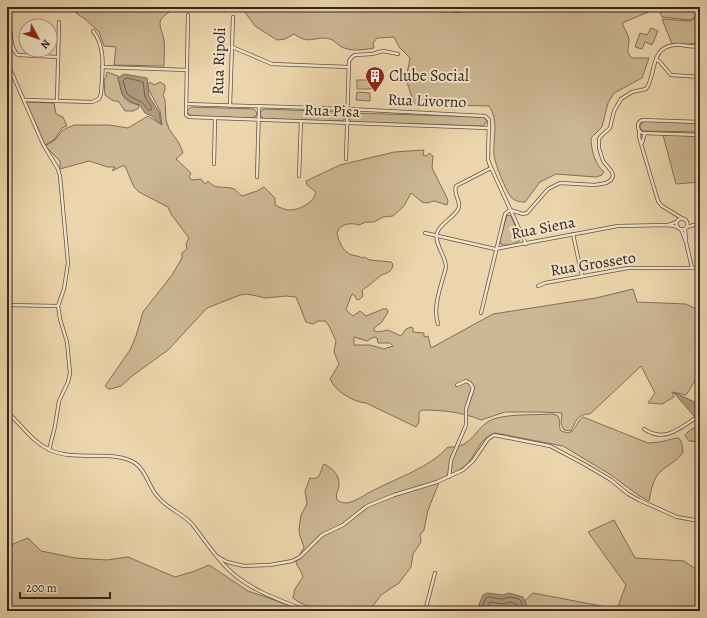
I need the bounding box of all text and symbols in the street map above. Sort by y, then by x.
north arrow [18,18,58,58]
street label: Rua Ripoli [207,27,231,95]
text: N [37,36,54,52]
building icon: Clube Social [364,65,386,93]
place label: Clube Social [389,65,469,87]
street label: Rua Livorno [387,89,467,113]
street label: Rua Pisa [304,99,361,123]
street label: Rua Siena [509,211,577,245]
street label: Rua Grosseto [549,246,637,282]
scale bar [20,574,110,600]
text: 200 m [26,580,57,596]

